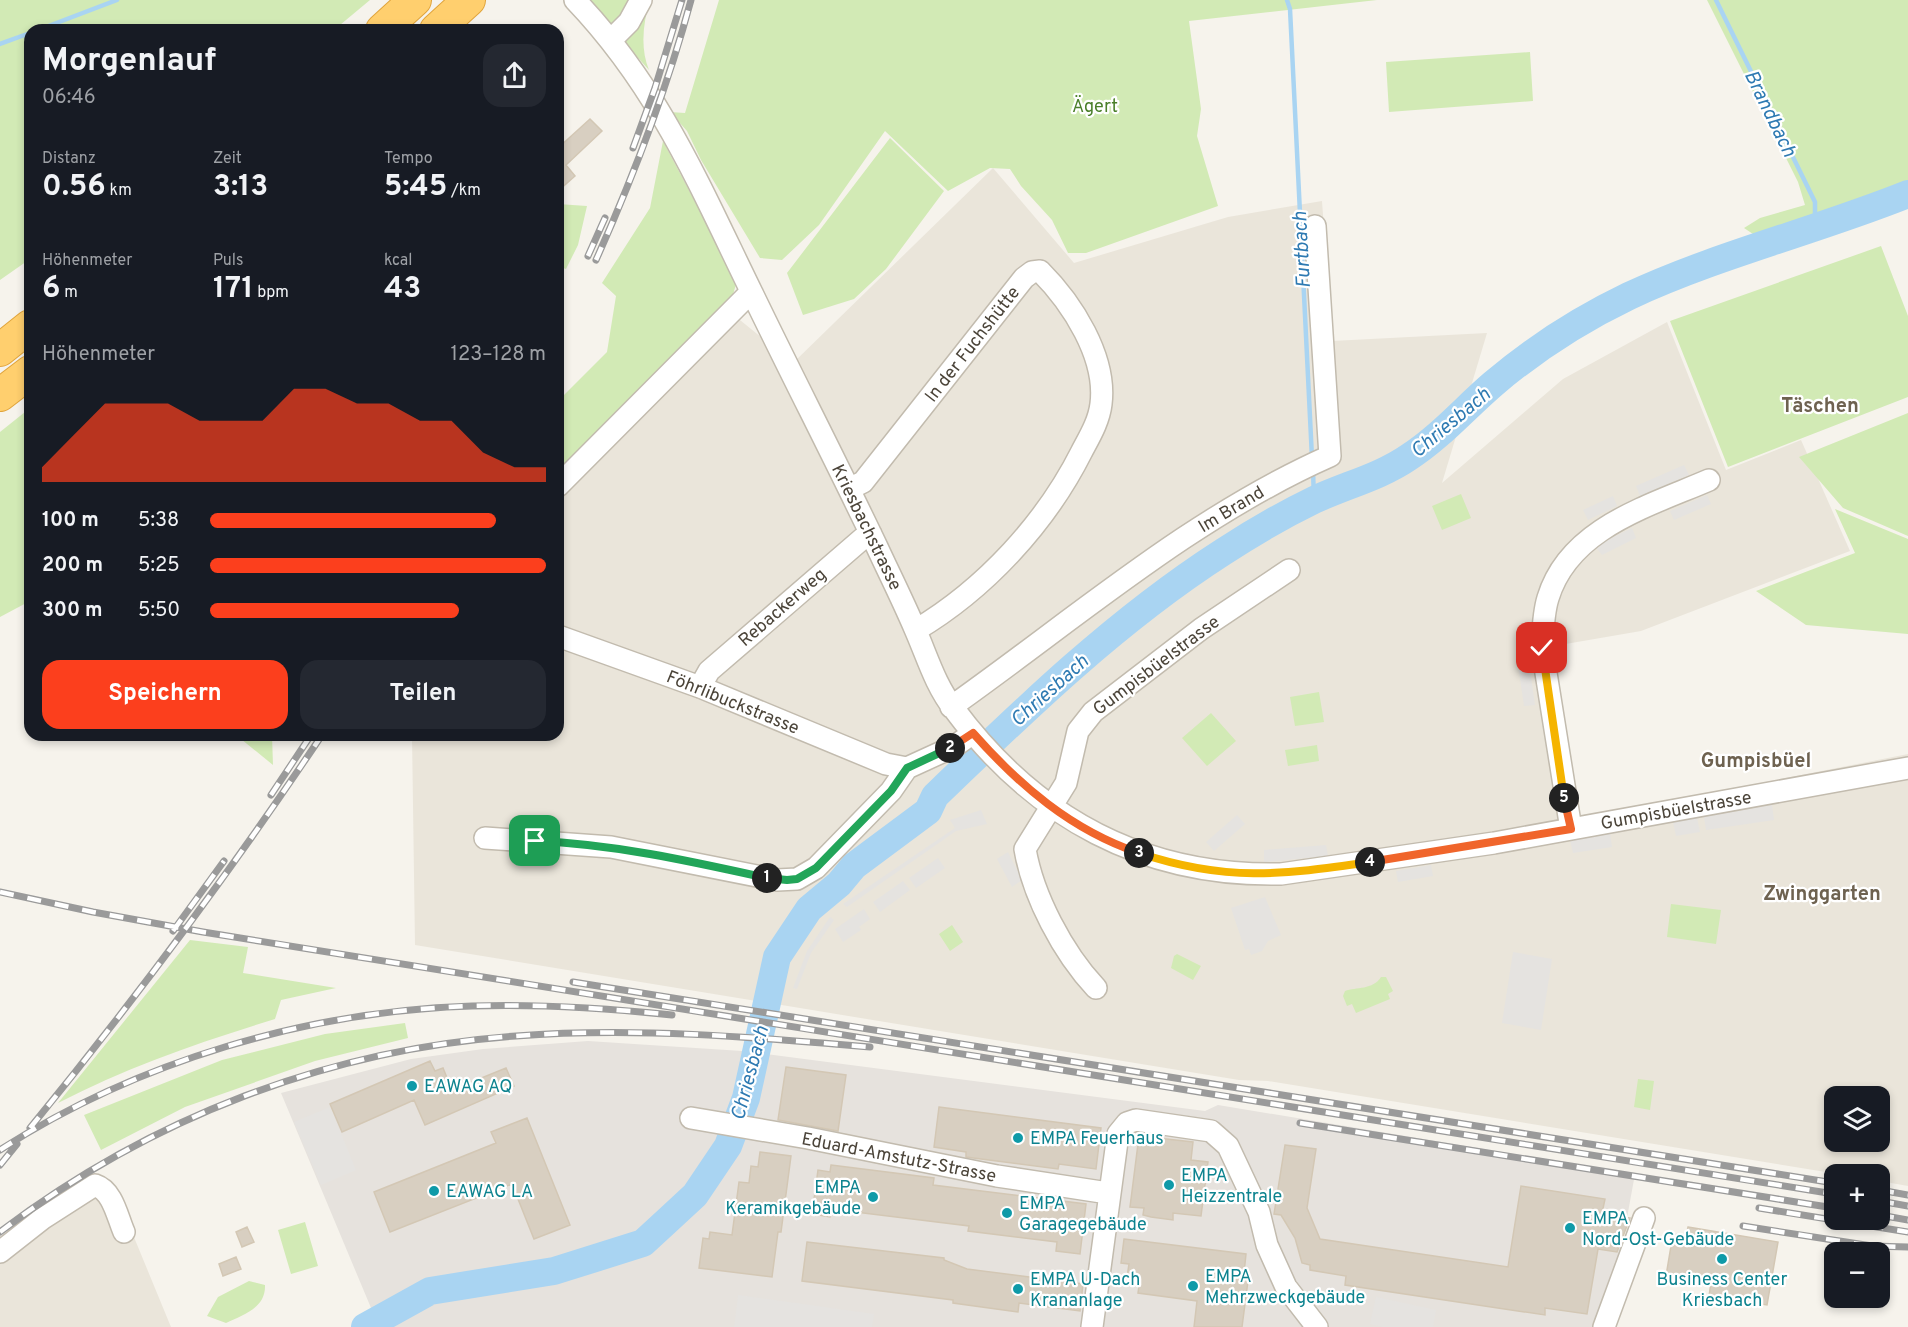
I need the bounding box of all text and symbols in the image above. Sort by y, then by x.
text: Morgenlauf [42,41,216,83]
button: share [483,44,546,107]
water label: Brandbach [1737,66,1802,162]
text: 06:46 [42,85,96,111]
park label: Ägert [1072,94,1118,119]
text: Distanz [42,149,96,169]
text: Zeit [213,149,242,169]
text: Tempo [384,149,433,169]
text: 0.56 [42,169,106,206]
text: 3:13 [213,169,268,206]
text: 5:45 [384,169,447,206]
text: km [106,181,132,201]
text: /km [447,181,481,201]
water label: Furtbach [1288,211,1318,289]
text: Höhenmeter [42,251,132,271]
text: Puls [213,251,244,271]
text: kcal [384,251,412,271]
text: 6 [42,271,60,308]
text: 171 [213,271,254,308]
text: 43 [384,271,421,308]
street label: In der Fuchshütte [921,282,1026,408]
text: m [60,283,78,303]
text: bpm [254,283,289,303]
text: Höhenmeter [42,342,155,368]
text: 123–128 m [451,342,546,368]
water label: Chriesbach [1406,382,1497,465]
district label: Täschen [1781,394,1859,420]
street label: Kriesbachstrasse [825,461,906,594]
street label: Im Brand [1194,482,1269,539]
text: 100 m [42,508,99,534]
text: 5:38 [138,508,179,534]
text: 200 m [42,553,103,579]
text: 5:25 [138,553,180,579]
street label: Rebackerweg [734,564,832,653]
text: 300 m [42,598,103,624]
text: 5:50 [138,598,180,624]
street label: Gumpisbüelstrasse [1089,611,1225,721]
pin [1516,622,1567,673]
icon: check [1525,631,1558,664]
water label: Chriesbach [1006,649,1095,733]
button: Speichern [42,660,288,729]
button: Teilen [300,660,546,729]
street label: Föhrlibuckstrasse [663,666,802,741]
pin: 2 [935,733,965,763]
text: 2 [945,738,955,758]
district label: Gumpisbüel [1701,749,1811,775]
pin: 5 [1549,783,1579,813]
street label: Gumpisbüelstrasse [1599,787,1754,836]
text: 5 [1559,788,1569,808]
pin [509,815,560,866]
icon: arrive [518,824,551,857]
pin: 3 [1124,838,1154,868]
text: 3 [1134,843,1144,863]
pin: 4 [1355,847,1385,877]
text: 4 [1365,852,1375,872]
pin: 1 [752,863,782,893]
text: 1 [764,868,770,888]
district label: Zwinggarten [1763,882,1881,908]
water label: Chriesbach [726,1023,776,1124]
place label: EAWAG AQ [424,1076,512,1099]
marker: EAWAG AQ [405,1079,419,1093]
map controls [1824,1086,1890,1308]
button: layers [1824,1086,1890,1152]
street label: Eduard-Amstutz-Strasse [799,1128,998,1189]
place label: EMPA Feuerhaus [1030,1128,1164,1151]
marker: EMPA Feuerhaus [1011,1131,1025,1145]
button: + [1824,1164,1890,1230]
place label: EMPA Heizzentrale [1181,1165,1282,1209]
place label: EMPA Keramikgebäude [725,1177,861,1221]
marker: EMPA Heizzentrale [1162,1178,1176,1192]
place label: EAWAG LA [446,1181,533,1204]
marker: EAWAG LA [427,1184,441,1198]
marker: EMPA Keramikgebäude [866,1190,880,1204]
place label: EMPA Garagegebäude [1019,1193,1147,1237]
marker: EMPA Garagegebäude [1000,1206,1014,1220]
place label: EMPA Nord-Ost-Gebäude [1582,1208,1734,1252]
marker: EMPA Nord-Ost-Gebäude [1563,1221,1577,1235]
button: − [1824,1242,1890,1308]
marker: Business Center Kriesbach [1715,1252,1729,1266]
place label: EMPA Mehrzweckgebäude [1205,1266,1365,1310]
place label: EMPA U-Dach Krananlage [1030,1269,1141,1313]
place label: Business Center Kriesbach [1657,1269,1787,1313]
marker: EMPA Mehrzweckgebäude [1186,1279,1200,1293]
marker: EMPA U-Dach Krananlage [1011,1282,1025,1296]

